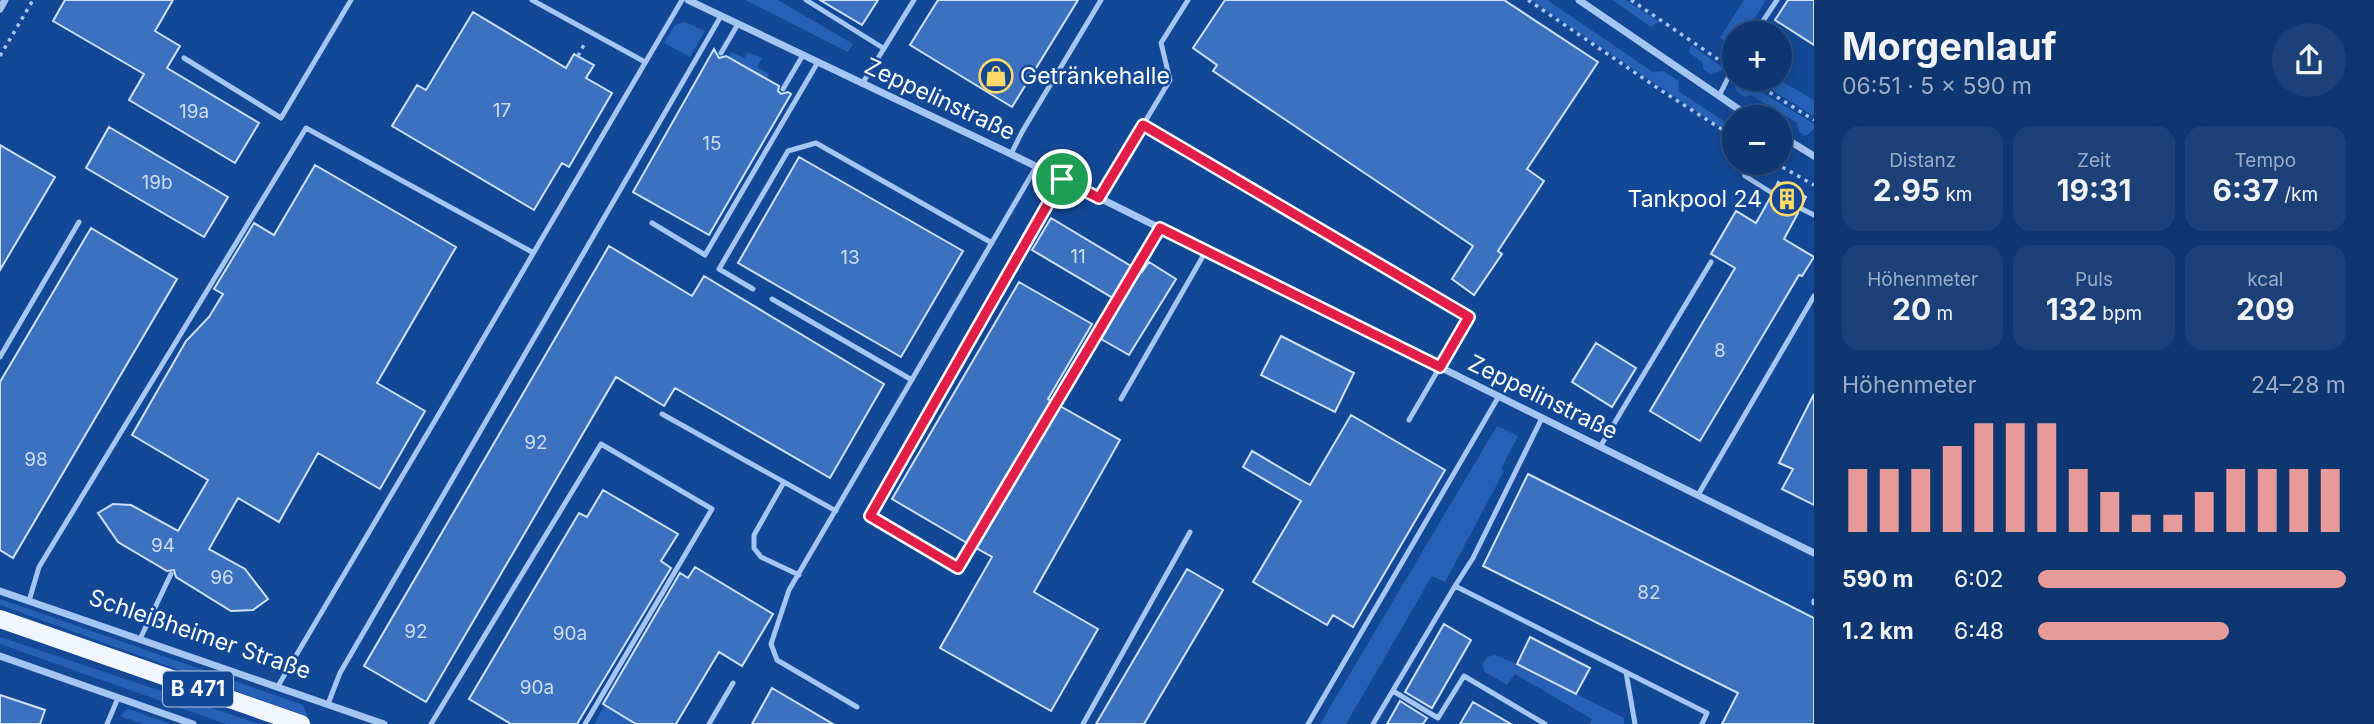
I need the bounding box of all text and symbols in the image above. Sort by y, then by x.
map controls [1722,21,1792,175]
button: + [1722,21,1792,91]
text: Morgenlauf [1842,23,2057,69]
button: share [2272,23,2346,97]
street label: Zeppelinstraße [860,52,1020,146]
shop icon: Getränkehalle [977,57,1015,95]
place label: Getränkehalle [1020,62,1170,90]
text: 06:51 · 5 × 590 m [1842,72,2032,100]
house number: 17 [493,99,511,122]
house number: 19a [179,100,209,123]
button: − [1722,105,1792,175]
house number: 15 [702,132,722,155]
pin [1032,149,1092,209]
text: Distanz [1889,149,1956,172]
text: Zeit [2077,149,2111,172]
text: Tempo [2235,149,2296,172]
icon: arrive [1043,160,1081,198]
house number: 19b [141,171,173,194]
text: 2.95 [1873,172,1940,208]
text: 19:31 [2057,172,2131,208]
text: 6:37 [2213,172,2279,208]
building icon: Tankpool 24 [1768,180,1806,218]
text: km [1940,183,1972,206]
text: /km [2279,183,2318,206]
place label: Tankpool 24 [1627,185,1762,213]
house number: 11 [1070,245,1086,268]
house number: 13 [840,246,860,269]
text: Höhenmeter [1867,268,1978,291]
text: Puls [2075,268,2113,291]
text: kcal [2247,268,2283,291]
text: 20 [1892,291,1931,327]
text: 132 [2046,291,2097,327]
text: 209 [2236,291,2295,327]
text: m [1931,302,1953,325]
text: bpm [2097,302,2142,325]
house number: 8 [1714,339,1726,362]
street label: Zeppelinstraße [1464,349,1622,445]
text: Höhenmeter [1842,371,1976,399]
text: 24–28 m [2251,371,2346,399]
house number: 92 [524,431,548,454]
house number: 98 [24,448,48,471]
house number: 94 [151,534,175,557]
text: 590 m [1842,565,1914,593]
text: 6:02 [1954,565,2003,593]
house number: 96 [210,566,234,589]
house number: 82 [1637,581,1661,604]
street label: Schleißheimer Straße [85,583,315,685]
text: 1.2 km [1842,617,1914,645]
text: 6:48 [1954,617,2004,645]
house number: 92 [404,620,428,643]
house number: 90a [553,622,587,645]
road number: B 471 [163,672,233,706]
house number: 90a [520,676,554,699]

